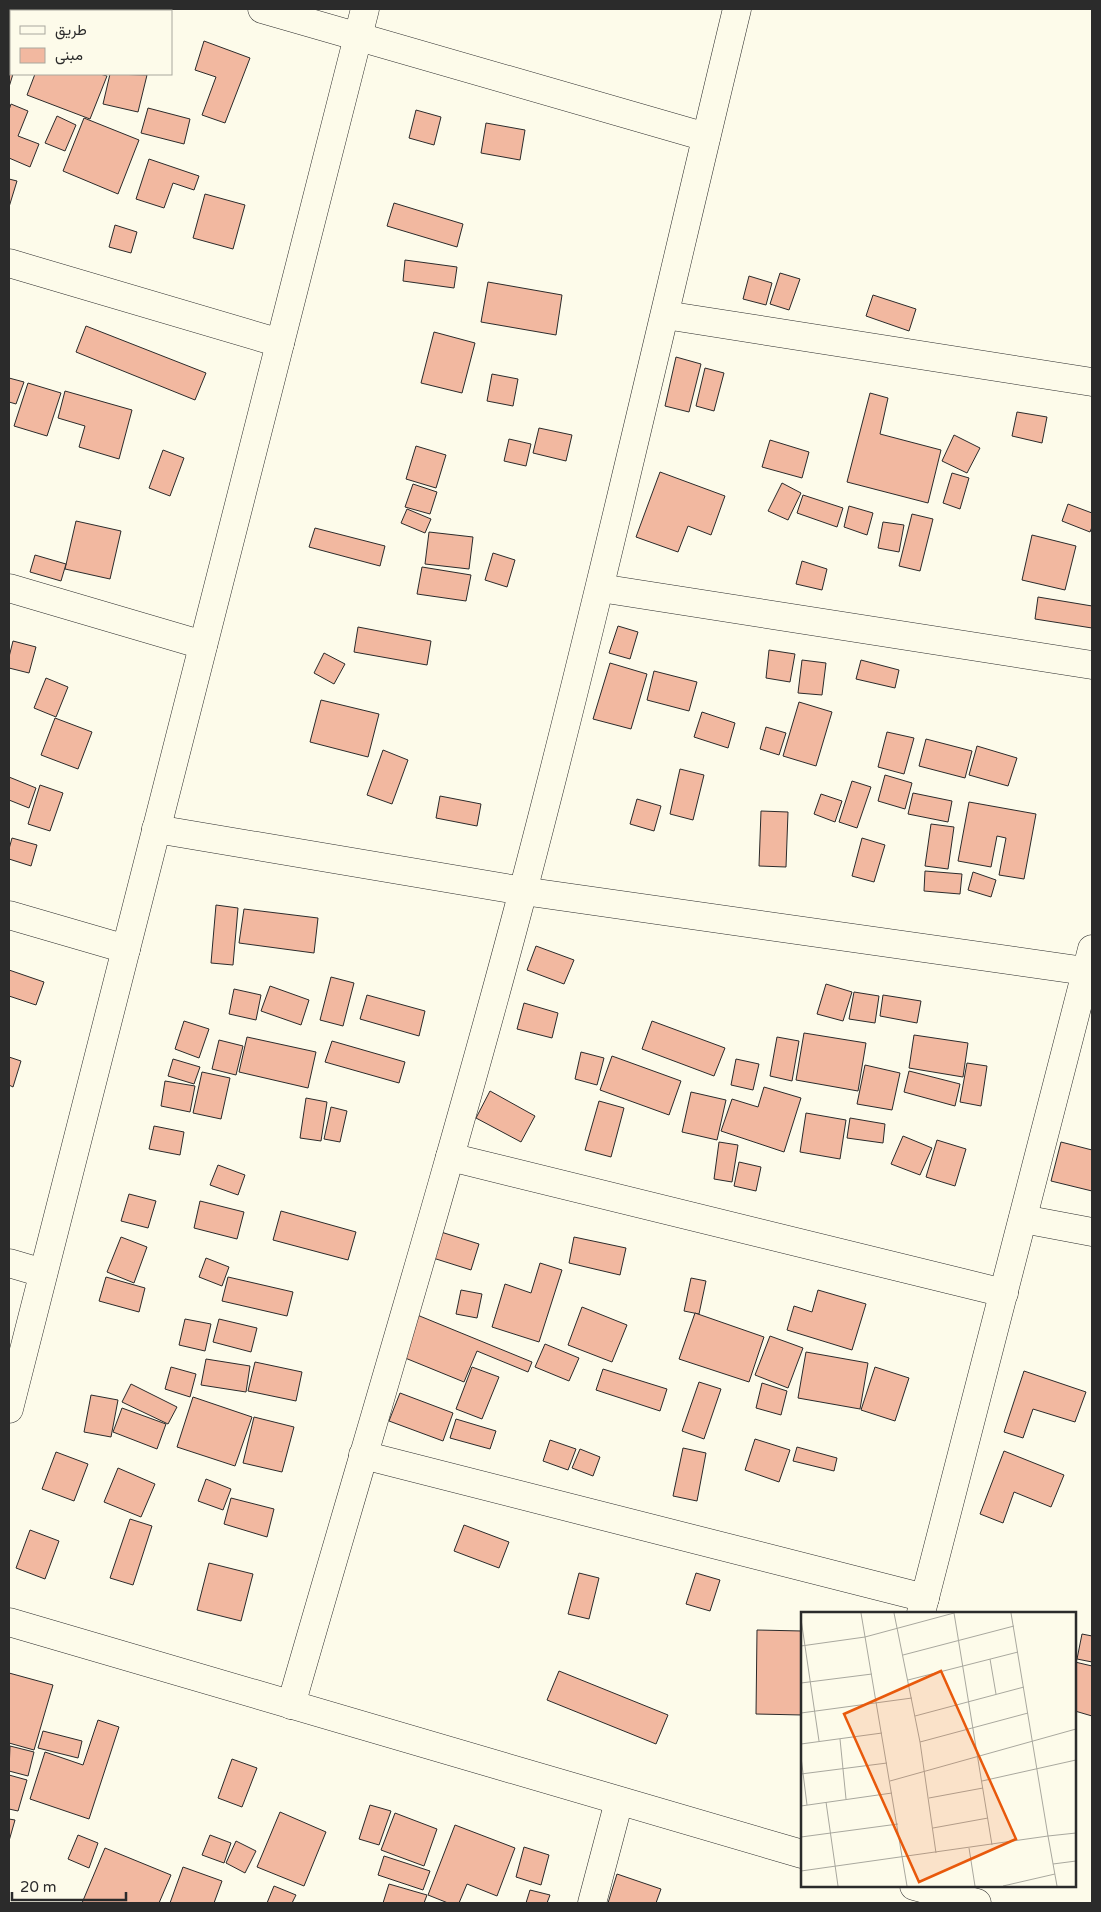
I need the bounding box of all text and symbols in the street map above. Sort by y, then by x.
legend [10,10,172,75]
text: طريق [55,21,87,40]
text: مبنى [55,46,83,65]
inset map [801,1612,1076,1887]
scale bar [12,1870,126,1902]
text: 20 m [20,1878,57,1896]

